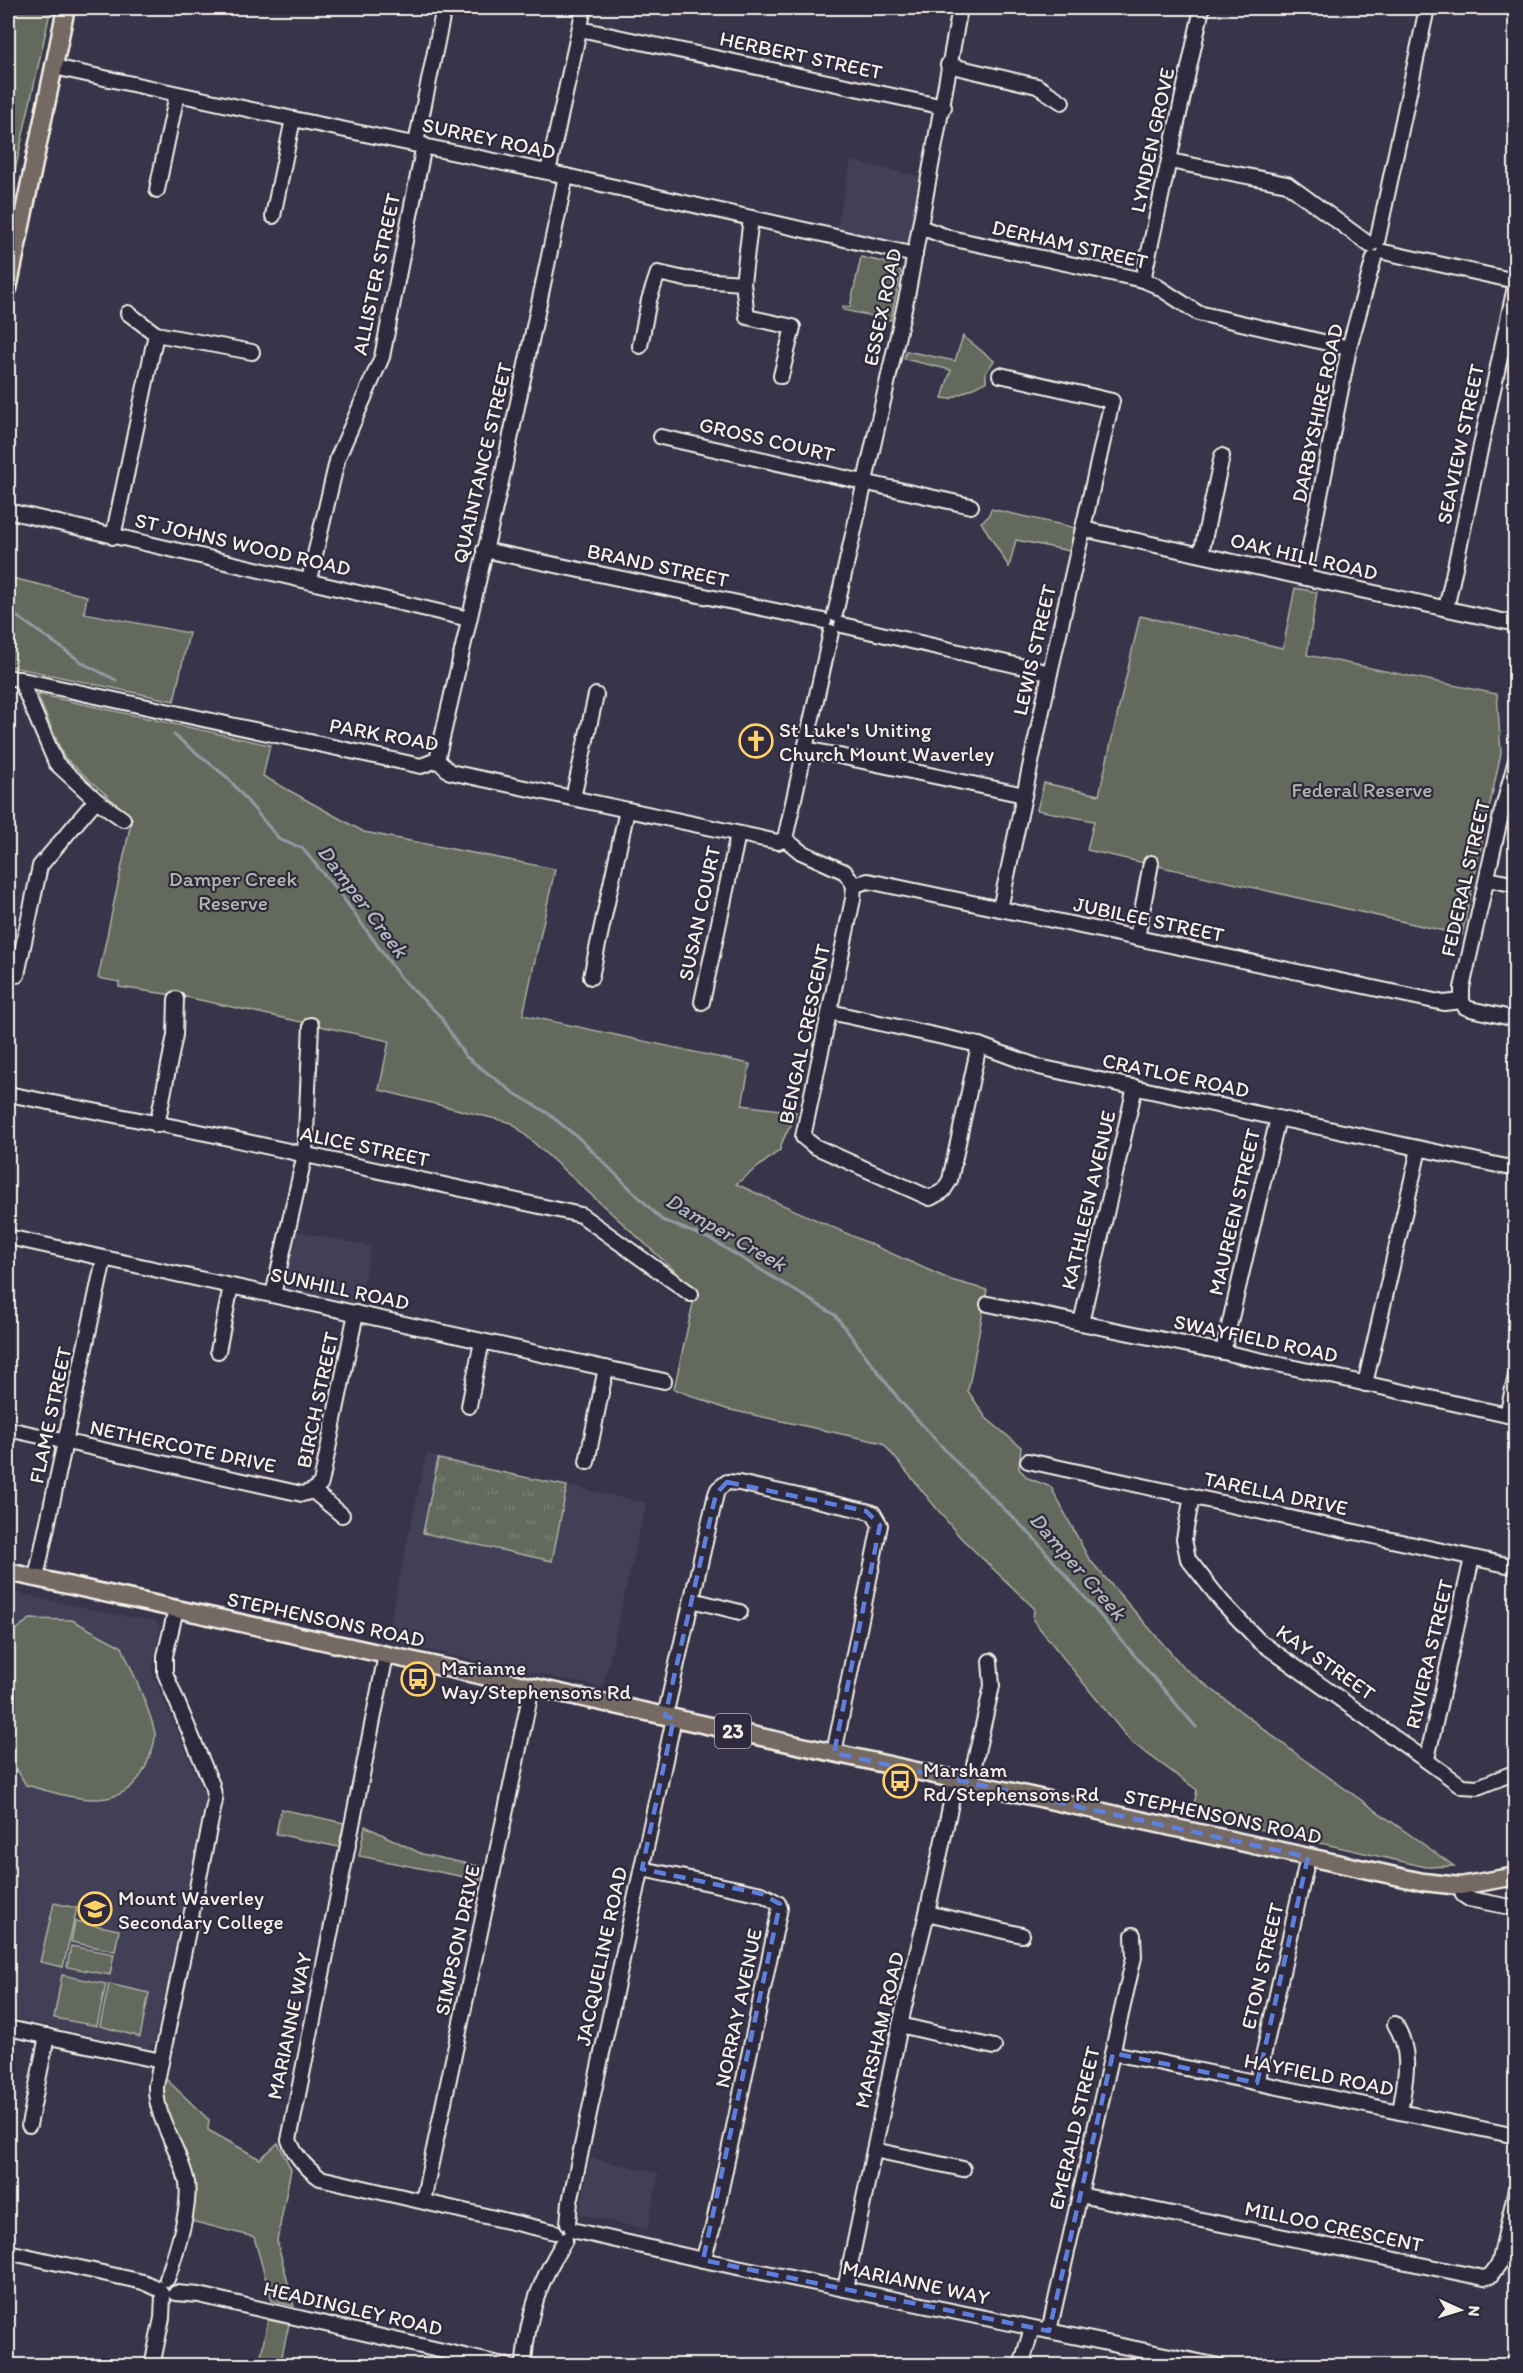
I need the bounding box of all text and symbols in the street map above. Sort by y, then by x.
street label: HERBERT STREET [717,26,885,84]
street label: LYNDEN GROVE [1124,65,1180,215]
street label: SURREY ROAD [420,112,558,164]
street label: ALLISTER STREET [347,191,405,357]
street label: DERHAM STREET [990,214,1150,274]
street label: ESSEX ROAD [857,246,907,368]
street label: DARBYSHIRE ROAD [1286,321,1348,505]
street label: QUAINTANCE STREET [447,360,517,566]
street label: SEAVIEW STREET [1431,361,1489,526]
street label: GROSS COURT [697,411,837,467]
street label: ST JOHNS WOOD ROAD [133,507,354,581]
street label: OAK HILL ROAD [1228,527,1380,585]
street label: BRAND STREET [585,538,731,592]
street label: LEWIS STREET [1007,582,1061,718]
street label: PARK ROAD [327,712,441,756]
place label: St Luke's Uniting Church Mount Waverley [779,717,994,766]
church icon: St Luke's Uniting Church Mount Waverley [738,723,774,759]
park label: Federal Reserve [1292,777,1432,802]
street label: FEDERAL STREET [1435,797,1495,959]
water label: Damper Creek [312,839,415,964]
street label: SUSAN COURT [673,843,726,983]
park label: Damper Creek Reserve [169,866,297,915]
street label: JUBILEE STREET [1071,891,1227,947]
street label: BENGAL CRESCENT [773,941,835,1126]
street label: CRATLOE ROAD [1100,1047,1252,1103]
street label: KATHLEEN AVENUE [1055,1108,1121,1292]
street label: ALICE STREET [298,1120,432,1172]
street label: MAUREEN STREET [1203,1126,1265,1298]
water label: Damper Creek [661,1187,793,1278]
street label: SUNHILL ROAD [268,1261,412,1315]
street label: SWAYFIELD ROAD [1172,1308,1340,1368]
street label: BIRCH STREET [290,1329,344,1470]
street label: FLAME STREET [23,1344,77,1486]
street label: NETHERCOTE DRIVE [88,1414,278,1478]
street label: TARELLA DRIVE [1202,1466,1350,1520]
water label: Damper Creek [1024,1506,1133,1627]
street label: RIVIERA STREET [1400,1577,1458,1731]
street label: STEPHENSONS ROAD [225,1586,427,1652]
street label: KAY STREET [1272,1619,1381,1705]
place label: Marianne Way/Stephensons Rd [441,1655,631,1704]
bus stop icon: Marianne Way/Stephensons Rd [400,1661,436,1697]
road number: 23 [715,1714,751,1748]
place label: Marsham Rd/Stephensons Rd [923,1757,1099,1806]
bus stop icon: Marsham Rd/Stephensons Rd [882,1763,918,1799]
street label: STEPHENSONS ROAD [1122,1783,1324,1849]
street label: SIMPSON DRIVE [429,1863,485,2017]
street label: JACQUELINE ROAD [570,1864,632,2048]
place label: Mount Waverley Secondary College [118,1885,284,1934]
school or university icon: Mount Waverley Secondary College [77,1891,113,1927]
street label: ETON STREET [1235,1900,1289,2032]
street label: NORRAY AVENUE [709,1926,767,2090]
street label: MARSHAM ROAD [849,1949,909,2111]
street label: MARIANNE WAY [261,1950,317,2102]
street label: EMERALD STREET [1043,2044,1105,2212]
street label: HAYFIELD ROAD [1242,2047,1396,2101]
street label: MILLOO CRESCENT [1243,2195,1426,2257]
street label: MARIANNE WAY [840,2254,992,2310]
street label: HEADINGLEY ROAD [261,2275,445,2341]
north arrow [1430,2280,1490,2340]
text: N [1465,2305,1484,2317]

